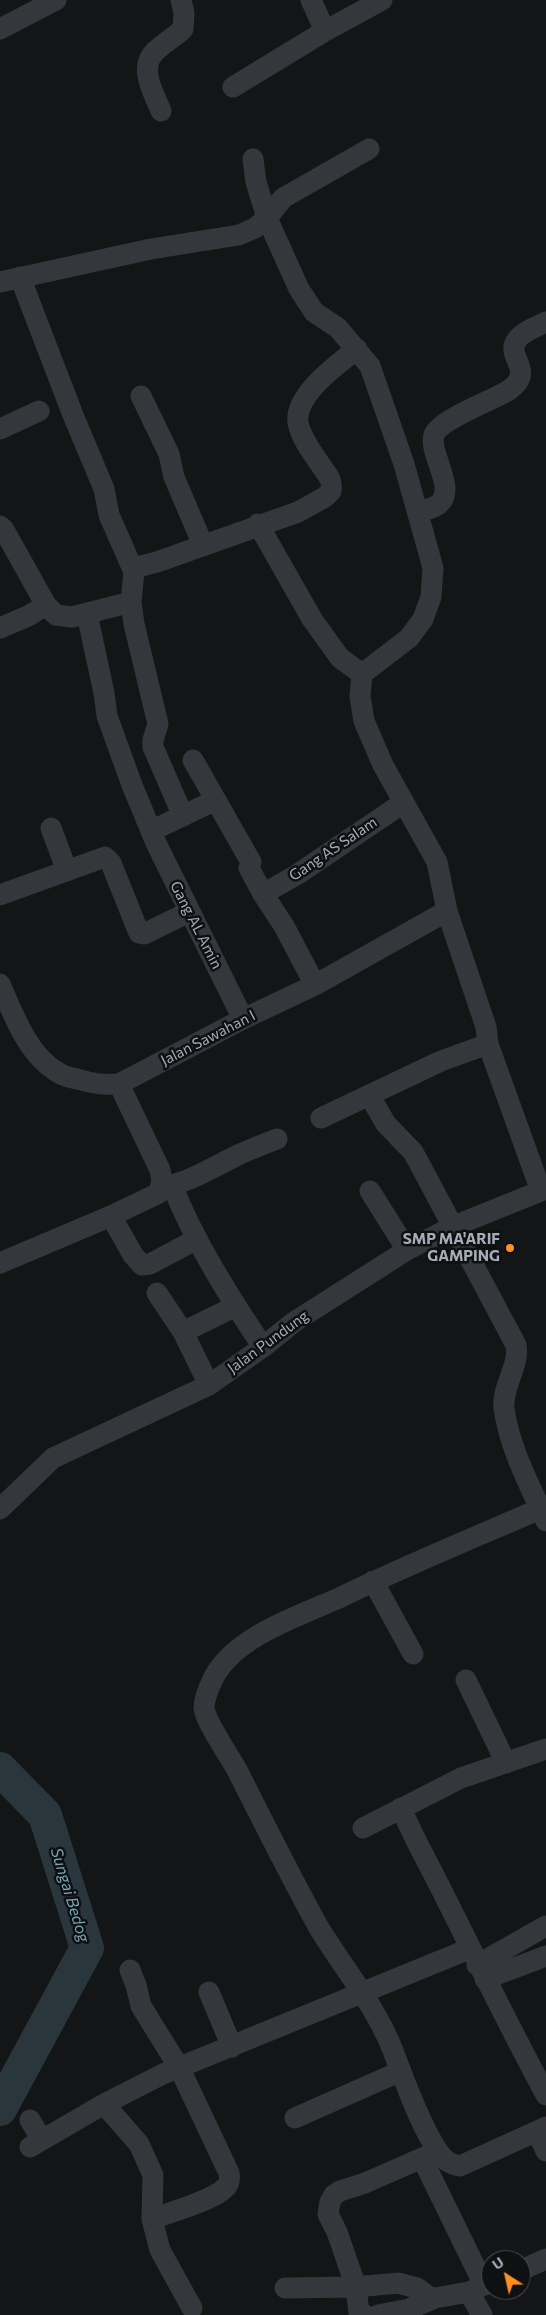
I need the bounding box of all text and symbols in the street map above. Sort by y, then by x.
street label: Gang AS Salam [286,813,380,885]
street label: Gang AL Amin [166,878,226,972]
street label: Jalan Sawahan I [158,1006,258,1070]
place label: SMP MA'ARIF GAMPING [403,1230,500,1265]
marker: SMP MA'ARIF GAMPING [504,1242,516,1254]
street label: Jalan Pundung [224,1307,312,1377]
water label: Sungai Bedog [47,1845,93,1945]
north arrow [481,2250,531,2300]
text: U [489,2253,507,2273]

